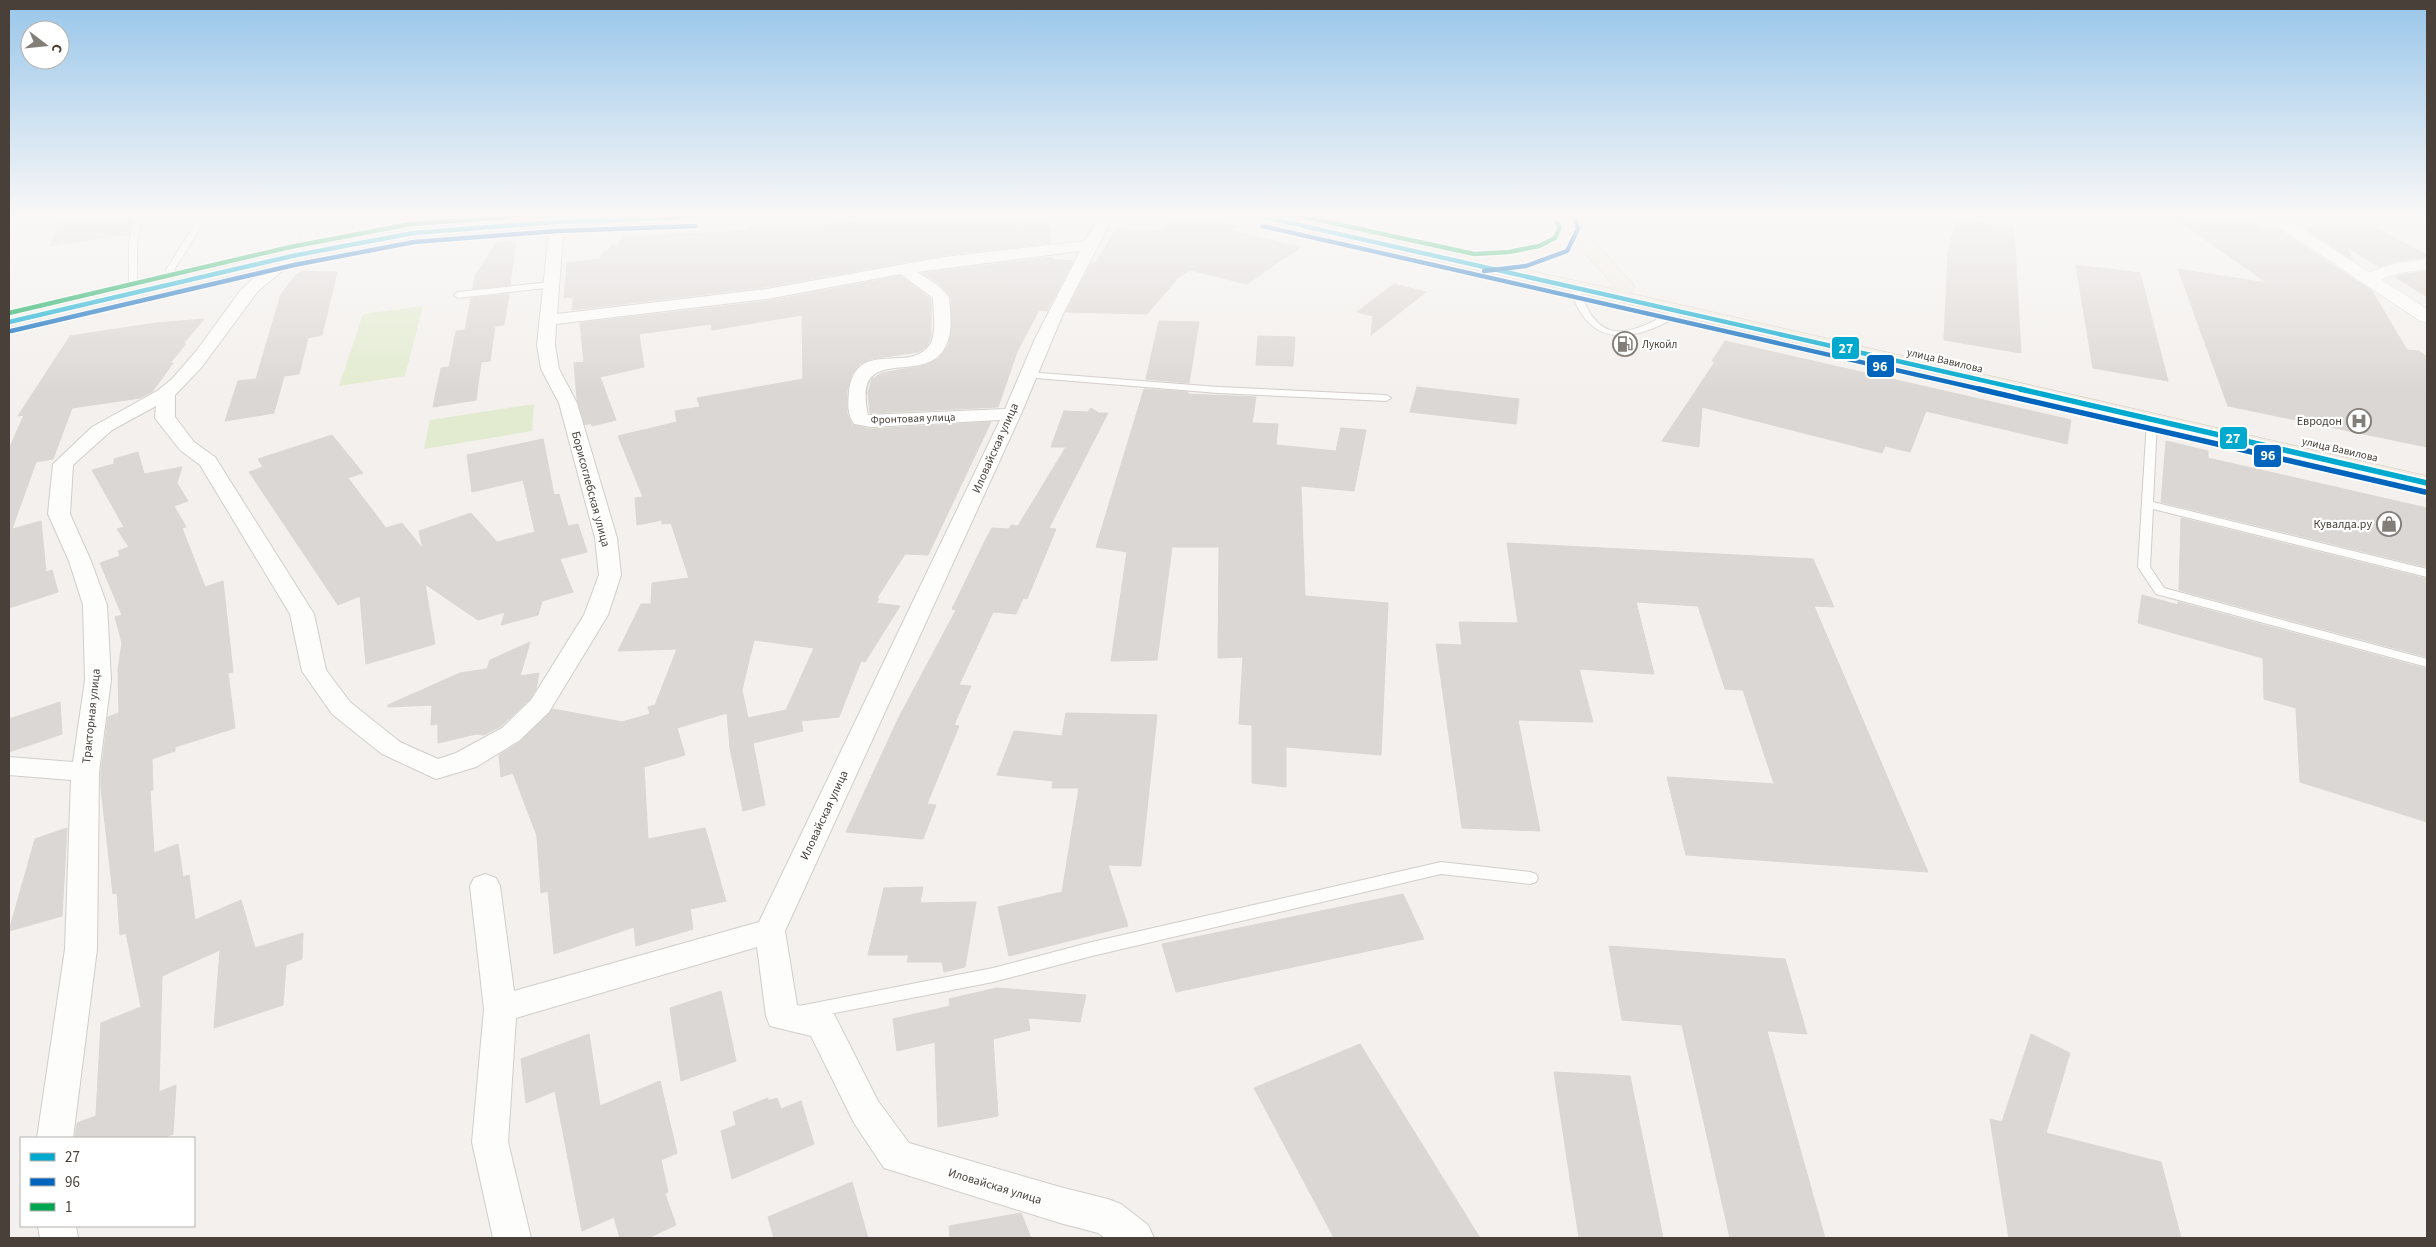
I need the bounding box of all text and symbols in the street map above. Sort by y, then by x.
north arrow [20,20,70,70]
text: С [46,42,67,55]
fuel station icon: Лукойл [1612,331,1638,357]
line badge: 27 [1831,336,1860,360]
place label: Лукойл [1642,337,1677,352]
text: 27 [1839,339,1853,359]
street label: улица Вавилова [1905,344,1984,377]
line badge: 96 [1866,354,1895,378]
text: 96 [1873,357,1887,377]
street label: Иловайская улица [968,400,1023,496]
hospital icon: Евродон [2346,408,2372,434]
street label: Фронтовая улица [870,410,956,427]
place label: Евродон [2297,413,2342,430]
line badge: 27 [2219,426,2248,450]
street label: Борисоглебская улица [567,429,614,549]
text: 27 [2226,429,2240,449]
street label: улица Вавилова [2300,433,2379,466]
line badge: 96 [2253,444,2282,468]
text: 96 [2261,446,2275,466]
shop icon: Кувалда.ру [2376,511,2402,537]
place label: Кувалда.ру [2313,516,2372,533]
street label: Тракторная улица [78,668,105,764]
street label: Иловайская улица [796,768,853,863]
legend [20,1137,195,1227]
text: 27 [65,1147,80,1168]
street label: Иловайская улица [946,1164,1044,1209]
text: 96 [65,1172,80,1193]
text: 1 [65,1197,72,1218]

